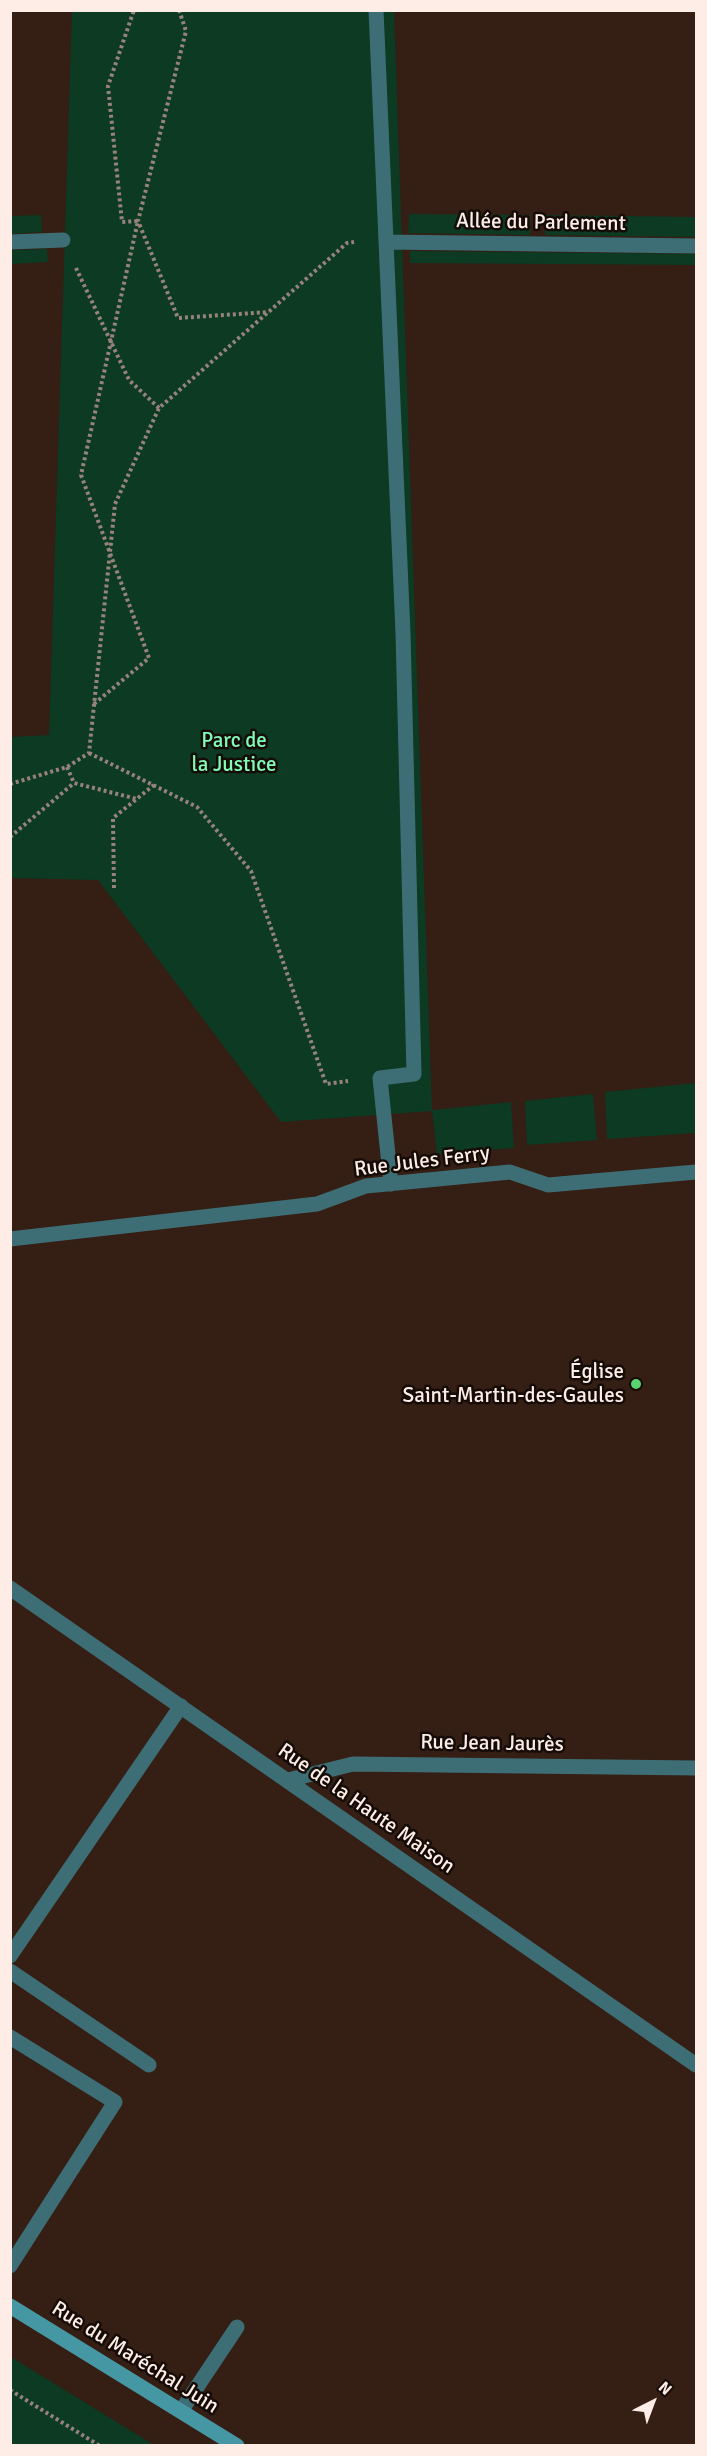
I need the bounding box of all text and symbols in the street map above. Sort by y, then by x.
street label: Allée du Parlement [456,209,626,237]
park label: Parc de la Justice [191,728,277,778]
street label: Rue Jules Ferry [353,1141,491,1183]
place label: Église Saint-Martin-des-Gaules [403,1359,624,1409]
marker: Église Saint-Martin-des-Gaules [629,1377,643,1391]
street label: Rue Jean Jaurès [420,1730,564,1758]
street label: Rue de la Haute Maison [273,1738,459,1880]
street label: Rue du Maréchal Juin [47,2296,223,2420]
north arrow [623,2372,683,2432]
text: N [654,2377,676,2400]

